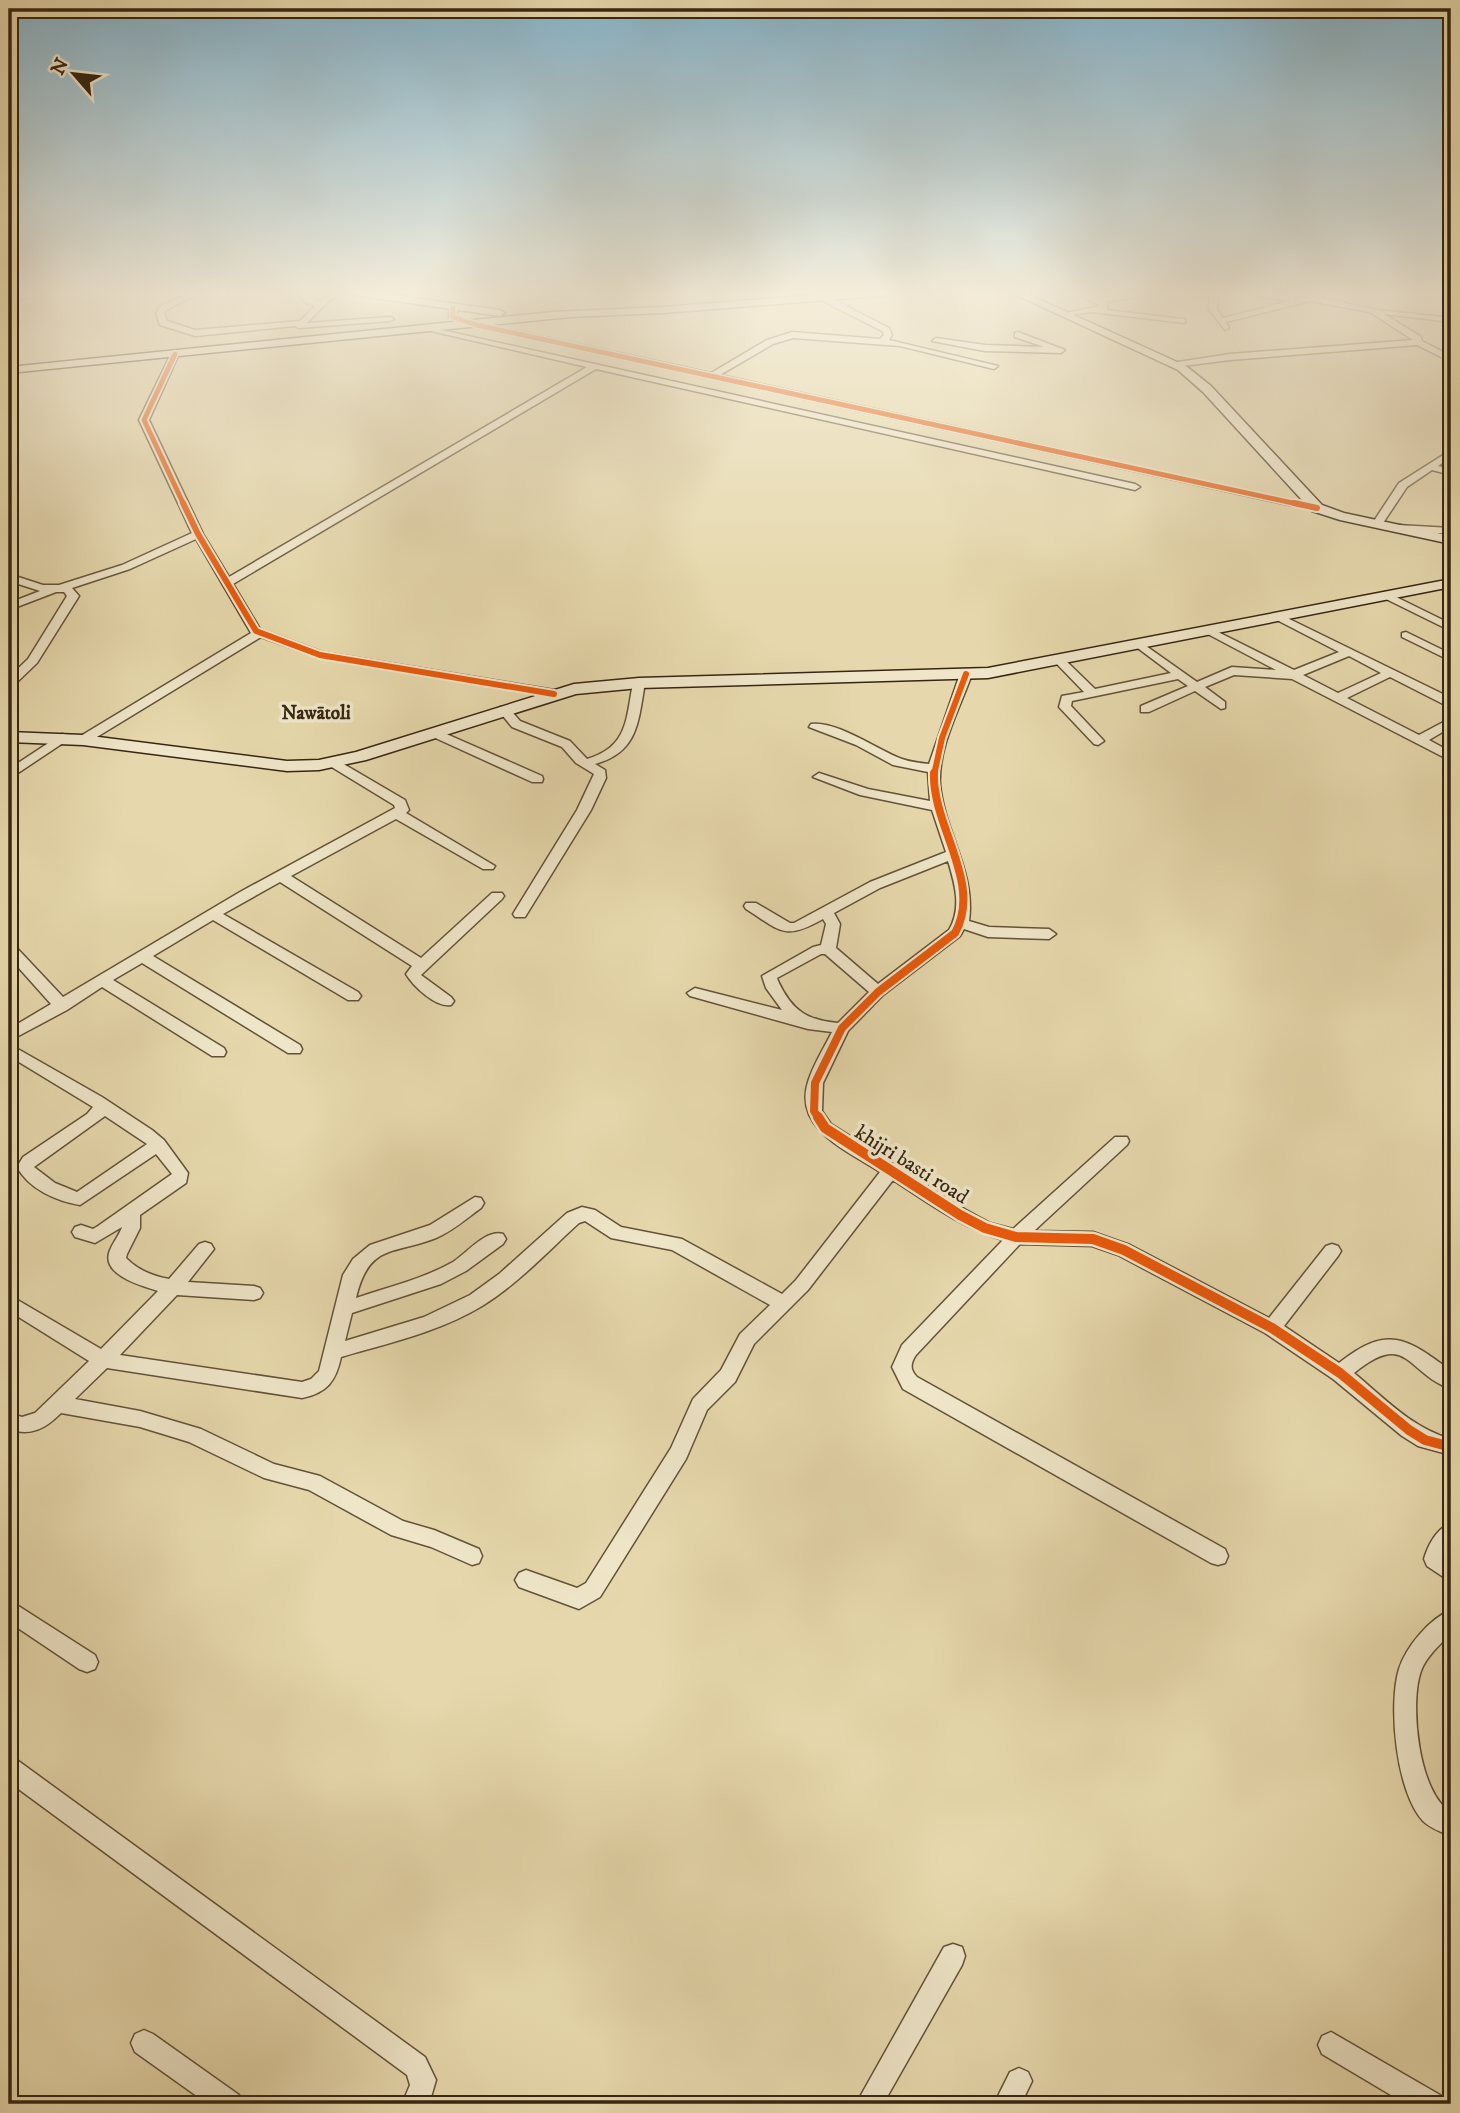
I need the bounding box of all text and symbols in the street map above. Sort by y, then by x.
north arrow [38,38,108,108]
text: N [46,54,74,79]
district label: Nawātoli [281,702,351,725]
street label: khijri basti road [850,1120,974,1210]

